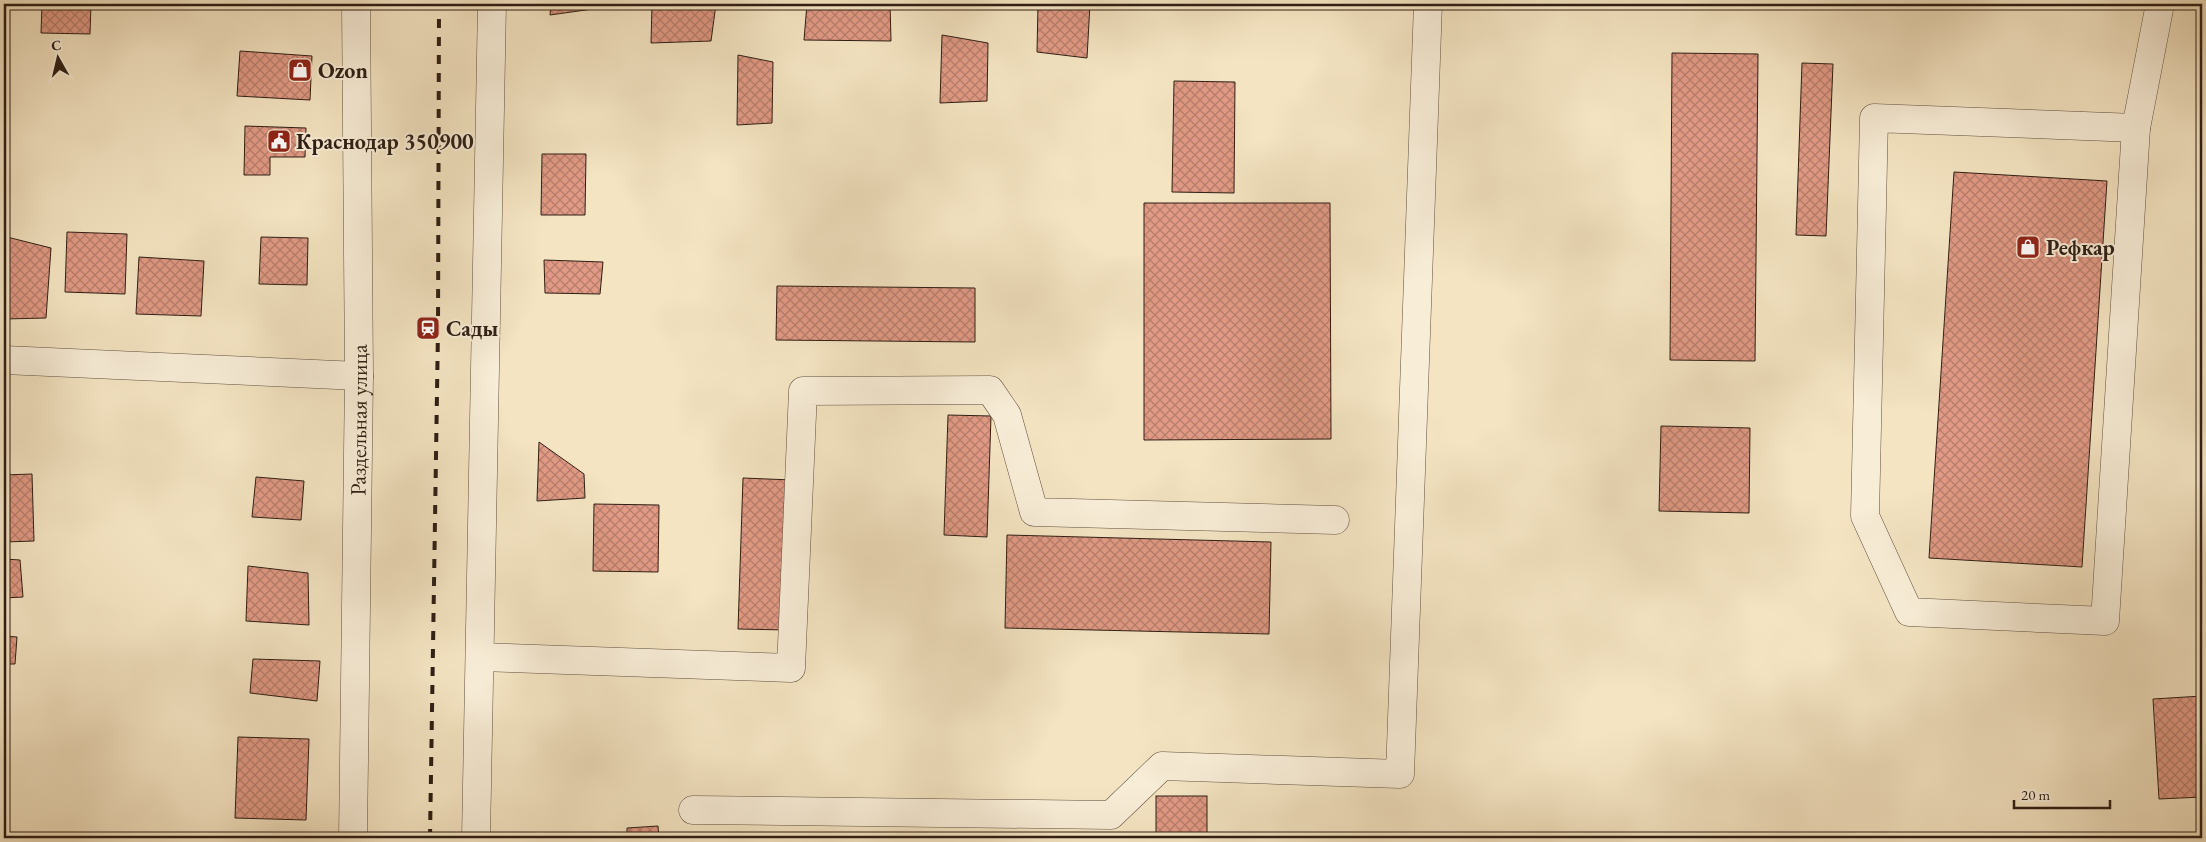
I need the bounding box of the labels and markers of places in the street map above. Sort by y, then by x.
place label: Ozon [318,56,368,85]
shop icon: Ozon [287,57,313,83]
place label: Краснодар 350900 [296,127,474,156]
public building icon: Краснодар 350900 [266,128,292,154]
place label: Рефкар [2046,233,2115,262]
shop icon: Рефкар [2015,234,2041,260]
place label: Сады [446,314,499,343]
station icon: Сады [415,315,441,341]

